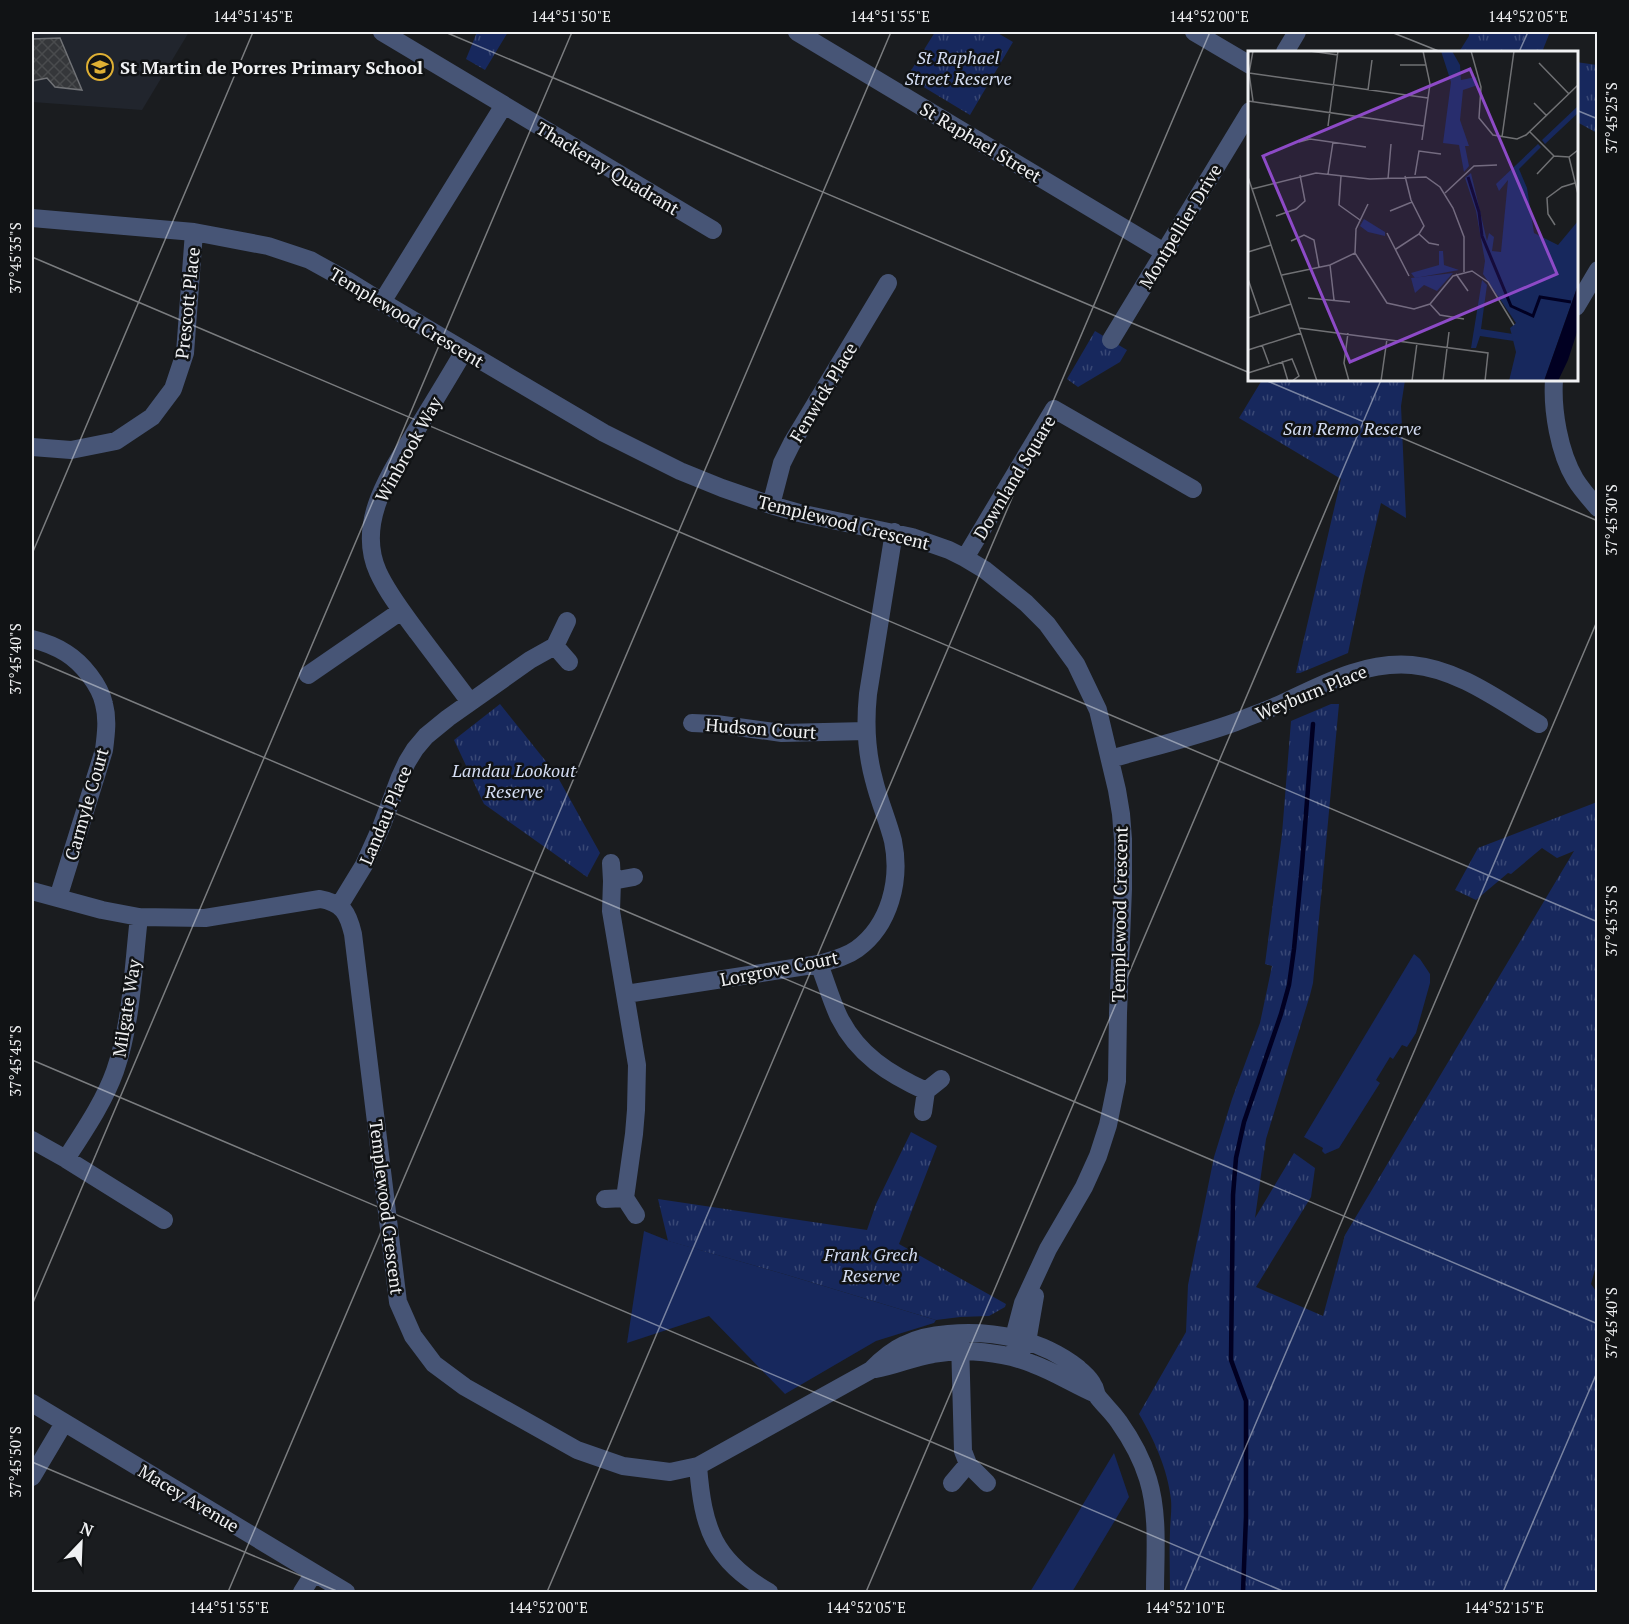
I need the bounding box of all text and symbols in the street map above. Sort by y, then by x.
text: 144°51'45"E [213,6,293,26]
text: 144°51'50"E [531,6,611,26]
text: 144°51'55"E [850,6,930,26]
text: 144°52'00"E [1169,6,1249,26]
text: 144°52'05"E [1488,6,1568,26]
park label: St Raphael Street Reserve [904,45,1012,90]
inset map [1248,51,1578,381]
school or university icon: St Martin de Porres Primary School [85,52,115,82]
place label: St Martin de Porres Primary School [120,55,423,79]
text: 37°45'25"S [1601,82,1621,154]
street label: St Raphael Street [916,96,1047,188]
street label: Thackeray Quadrant [532,116,684,220]
street label: Montpellier Drive [1133,159,1227,293]
text: 37°45'35"S [5,222,25,294]
street label: Prescott Place [169,246,205,360]
street label: Templewood Crescent [325,261,489,373]
street label: Fenwick Place [784,338,862,446]
street label: Winbrook Way [369,391,447,506]
street label: Downland Square [967,410,1061,544]
park label: San Remo Reserve [1283,416,1421,440]
text: 37°45'30"S [1601,484,1621,556]
street label: Templewood Crescent [756,489,933,555]
text: 37°45'40"S [5,623,25,695]
street label: Weyburn Place [1252,659,1370,725]
street label: Hudson Court [705,712,818,744]
street label: Carmyle Court [58,745,114,863]
park label: Landau Lookout Reserve [451,758,577,803]
street label: Landau Place [353,762,417,868]
street label: Templewood Crescent [1105,825,1133,1002]
text: 37°45'35"S [1601,885,1621,957]
street label: Lorgrove Court [718,945,841,991]
street label: Milgate Way [106,956,146,1059]
text: 37°45'45"S [5,1025,25,1097]
street label: Templewood Crescent [364,1118,410,1296]
park label: Frank Grech Reserve [823,1242,918,1287]
text: 37°45'40"S [1601,1287,1621,1359]
text: 37°45'50"S [5,1426,25,1498]
street label: Macey Avenue [134,1458,244,1538]
north arrow [51,1513,111,1573]
text: N [77,1517,97,1542]
text: 144°51'55"E [189,1597,269,1617]
text: 144°52'00"E [508,1597,588,1617]
text: 144°52'05"E [826,1597,906,1617]
text: 144°52'10"E [1145,1597,1225,1617]
text: 144°52'15"E [1464,1597,1544,1617]

